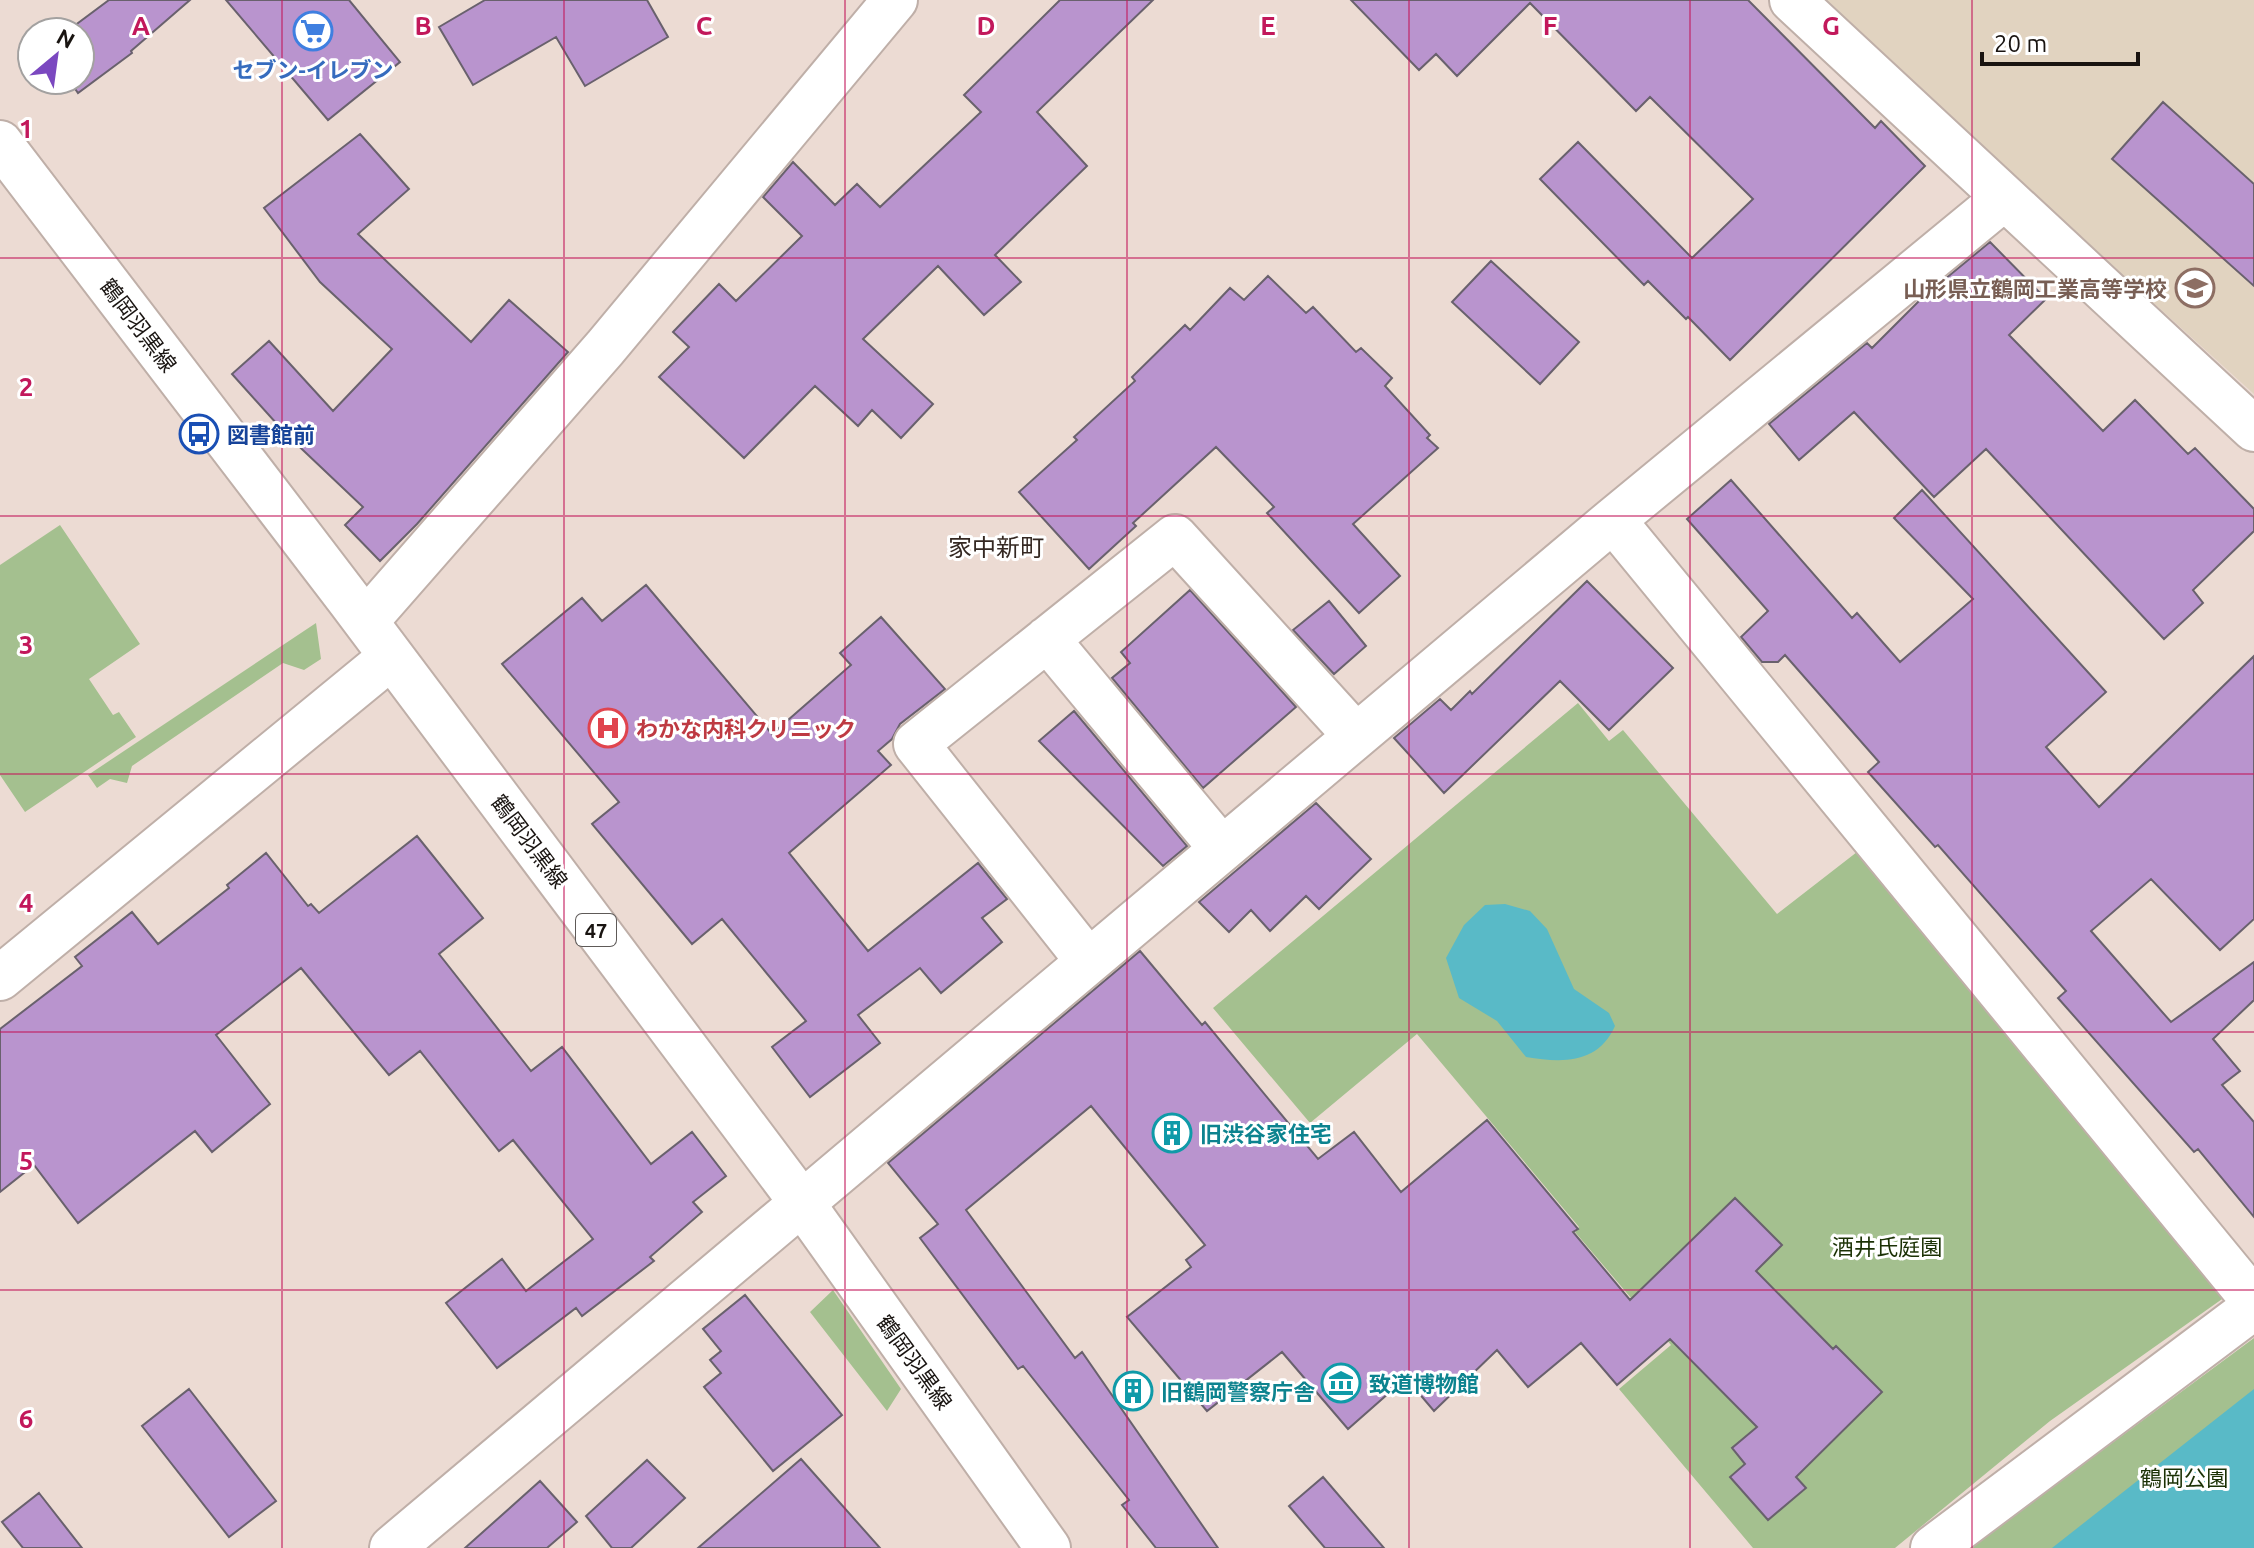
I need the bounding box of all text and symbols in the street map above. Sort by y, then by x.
supermarket icon: セブン-イレブン [292,10,334,52]
text: A [132,11,151,40]
text: B [414,11,432,40]
text: C [696,11,713,40]
text: D [977,11,995,40]
text: E [1260,11,1276,40]
text: F [1543,11,1557,40]
text: G [1822,11,1840,40]
north arrow [16,16,96,96]
scale bar [1982,16,2138,66]
text: N [53,23,79,53]
text: 20 m [1994,30,2047,57]
place label: セブン-イレブン [232,57,394,82]
text: 1 [19,114,33,143]
school or university icon: 山形県立鶴岡工業高等学校 [2174,267,2216,309]
street label: 鶴岡羽黒線 [96,274,182,376]
place label: 山形県立鶴岡工業高等学校 [1903,276,2167,301]
text: 2 [19,372,33,401]
bus stop icon: 図書館前 [178,413,220,455]
place label: 図書館前 [227,422,315,447]
district label: 家中新町 [948,534,1044,561]
text: 3 [19,630,33,659]
hospital icon: わかな内科クリニック [587,707,629,749]
place label: わかな内科クリニック [636,716,856,741]
street label: 鶴岡羽黒線 [487,790,573,892]
text: 4 [19,888,33,917]
road number: 47 [576,914,616,946]
building icon: 旧渋谷家住宅 [1151,1112,1193,1154]
place label: 旧渋谷家住宅 [1200,1121,1332,1146]
text: 5 [19,1146,33,1175]
park label: 酒井氏庭園 [1832,1234,1942,1259]
street label: 鶴岡羽黒線 [873,1310,957,1414]
museum icon: 致道博物館 [1320,1362,1362,1404]
building icon: 旧鶴岡警察庁舎 [1112,1370,1154,1412]
place label: 致道博物館 [1369,1371,1479,1396]
place label: 旧鶴岡警察庁舎 [1161,1379,1315,1404]
text: 6 [19,1404,33,1433]
park label: 鶴岡公園 [2140,1465,2228,1490]

